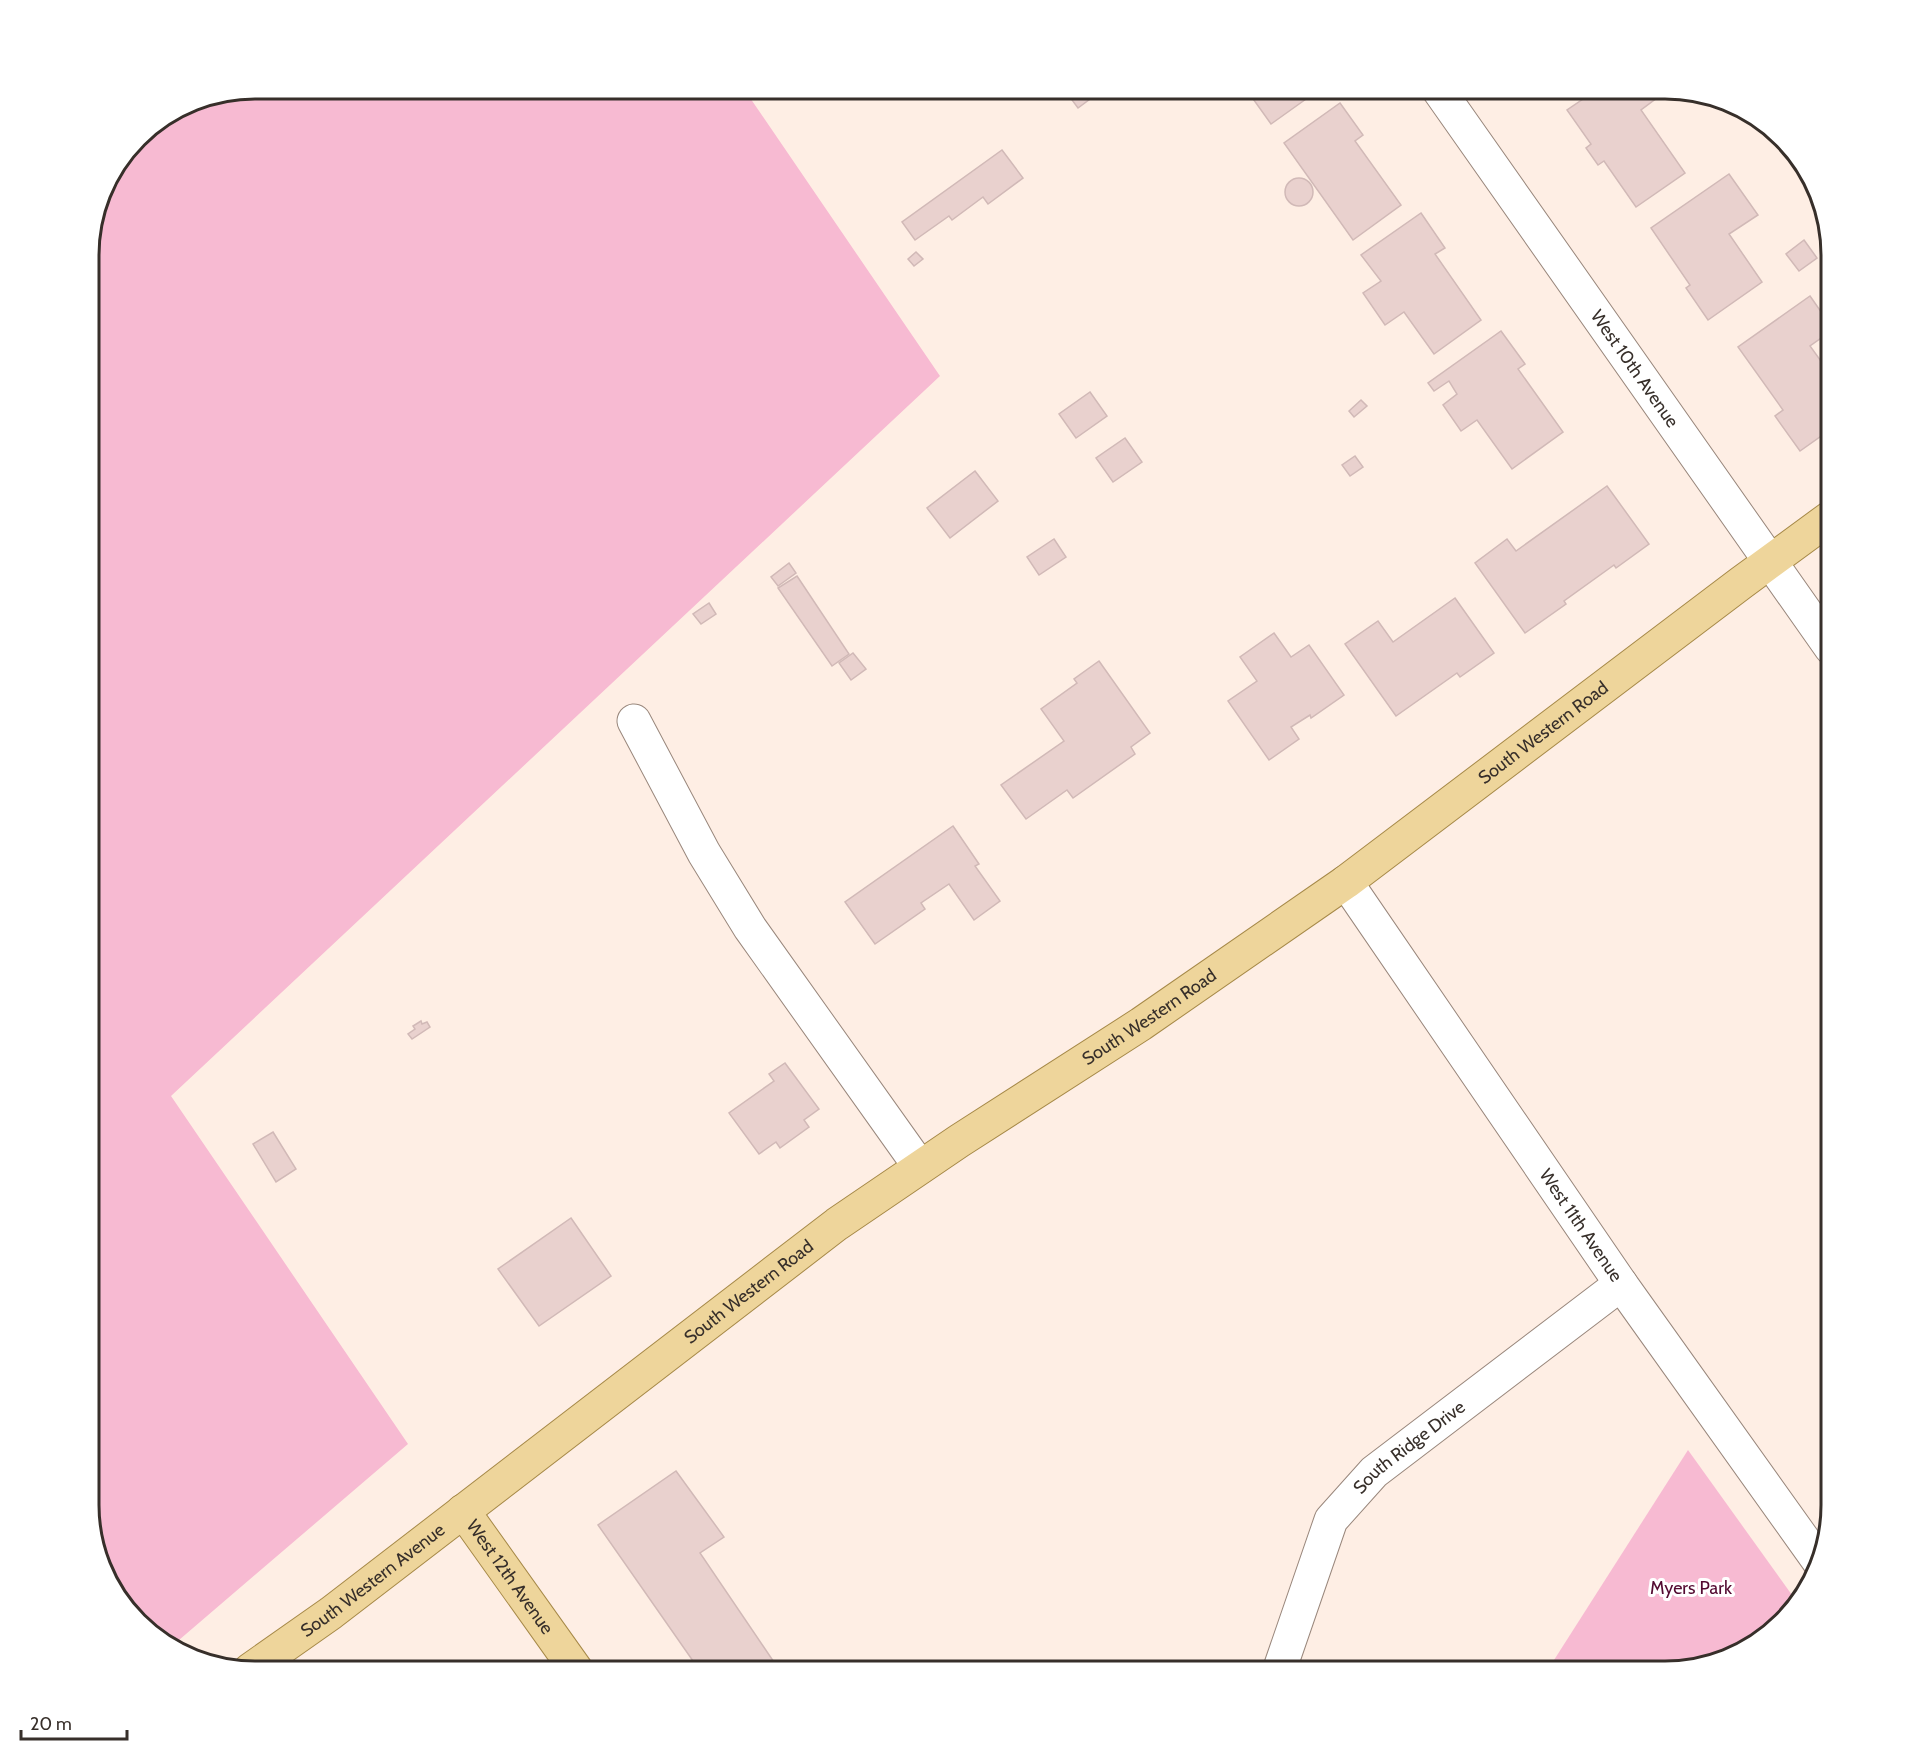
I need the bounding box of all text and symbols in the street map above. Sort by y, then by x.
street label: West 10th Avenue [1586,306,1684,432]
street label: South Western Road [1474,677,1612,789]
street label: South Western Road [1078,964,1221,1070]
street label: West 11th Avenue [1535,1165,1627,1286]
street label: South Western Road [680,1235,818,1348]
street label: South Ridge Drive [1349,1396,1469,1498]
street label: West 12th Avenue [462,1515,558,1639]
street label: South Western Avenue [296,1519,449,1642]
park label: Myers Park [1650,1577,1733,1599]
scale bar [21,1703,128,1741]
text: 20 m [30,1713,72,1735]

